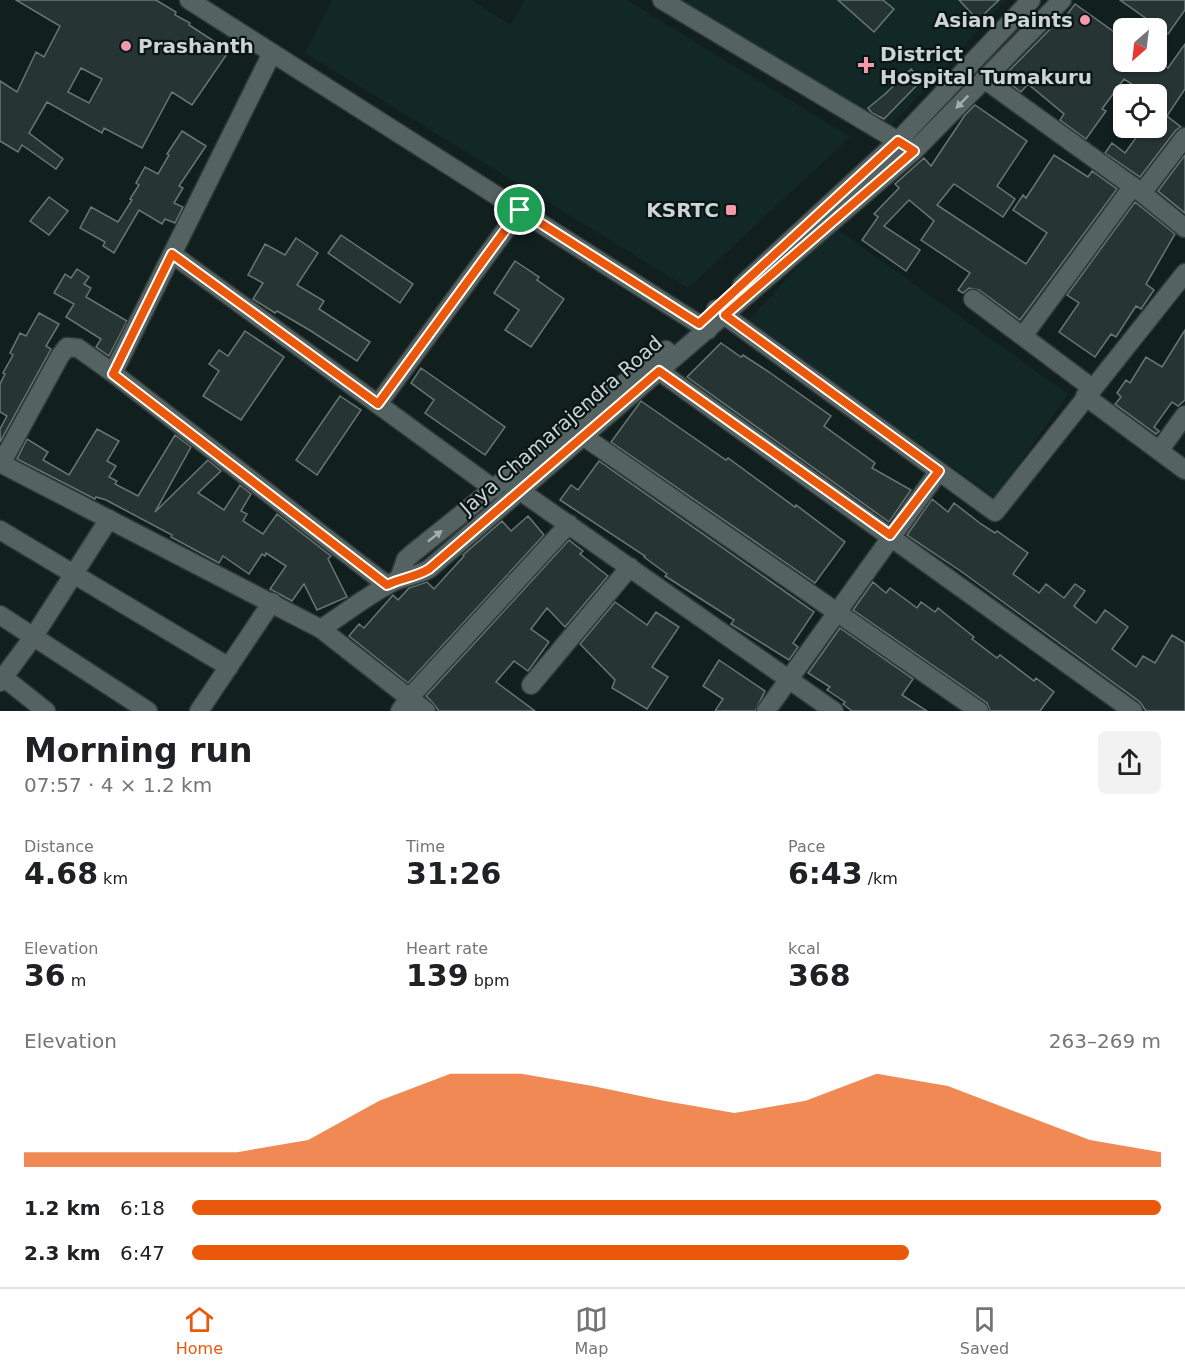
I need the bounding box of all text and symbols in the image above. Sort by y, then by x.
place label: Asian Paints [934,8,1073,32]
marker: Asian Paints [1078,13,1092,27]
north arrow [1113,18,1167,72]
map controls [1113,18,1167,138]
place label: Prashanth [138,34,254,58]
marker: Prashanth [119,39,133,53]
place label: District Hospital Tumakuru [880,42,1092,89]
marker: District Hospital Tumakuru [857,56,875,74]
button: locate [1113,84,1167,138]
one-way arrow [956,94,970,108]
pin [494,184,545,235]
icon: arrive [503,193,536,226]
place label: KSRTC [646,198,719,222]
marker: KSRTC [724,203,738,217]
street label: Jaya Chamarajendra Road [454,331,667,521]
one-way arrow [427,529,443,542]
text: Morning run [24,731,252,770]
button: share [1098,731,1161,794]
text: 07:57 · 4 × 1.2 km [24,773,212,797]
text: Distance [24,837,94,856]
text: Time [406,837,445,856]
text: Pace [788,837,825,856]
text: 4.68 [24,856,98,891]
text: 31:26 [406,856,502,891]
text: 6:43 [788,856,863,891]
text: km [98,869,128,888]
text: /km [863,869,898,888]
text: Elevation [24,939,98,958]
text: Heart rate [406,939,488,958]
text: kcal [788,939,820,958]
text: 36 [24,958,66,993]
text: 139 [406,958,469,993]
text: 368 [788,958,851,993]
text: m [66,971,86,990]
text: bpm [469,971,510,990]
text: Elevation [24,1029,117,1053]
text: 263–269 m [1049,1029,1161,1053]
text: 1.2 km [24,1196,101,1220]
text: 6:18 [120,1196,165,1220]
text: 2.3 km [24,1241,101,1265]
text: 6:47 [120,1241,165,1265]
tab: Home [176,1303,223,1358]
tab: Map [575,1303,608,1358]
tab: Saved [960,1303,1009,1358]

